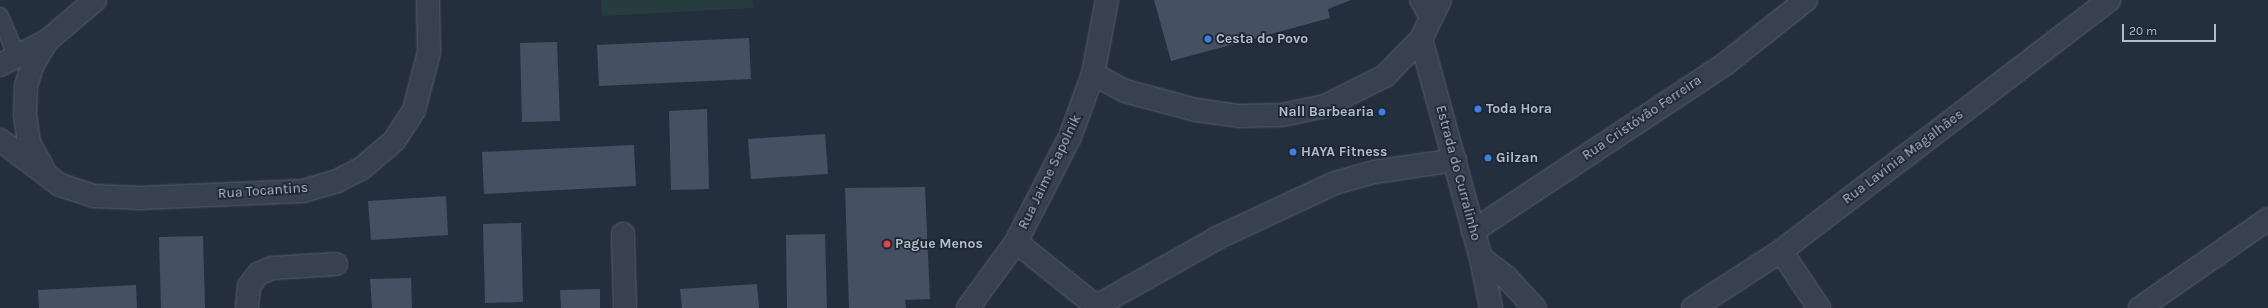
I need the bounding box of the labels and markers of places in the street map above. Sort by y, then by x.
place label: Cesta do Povo [1216,31,1308,47]
marker: Cesta do Povo [1203,34,1213,44]
place label: Toda Hora [1486,101,1552,117]
place label: Nall Barbearia [1278,104,1374,120]
marker: Toda Hora [1473,104,1483,114]
marker: Nall Barbearia [1377,107,1387,117]
place label: HAYA Fitness [1301,144,1387,160]
marker: HAYA Fitness [1288,147,1298,157]
place label: Gilzan [1496,150,1538,166]
marker: Gilzan [1483,153,1493,163]
place label: Pague Menos [895,236,983,252]
marker: Pague Menos [882,239,892,249]

